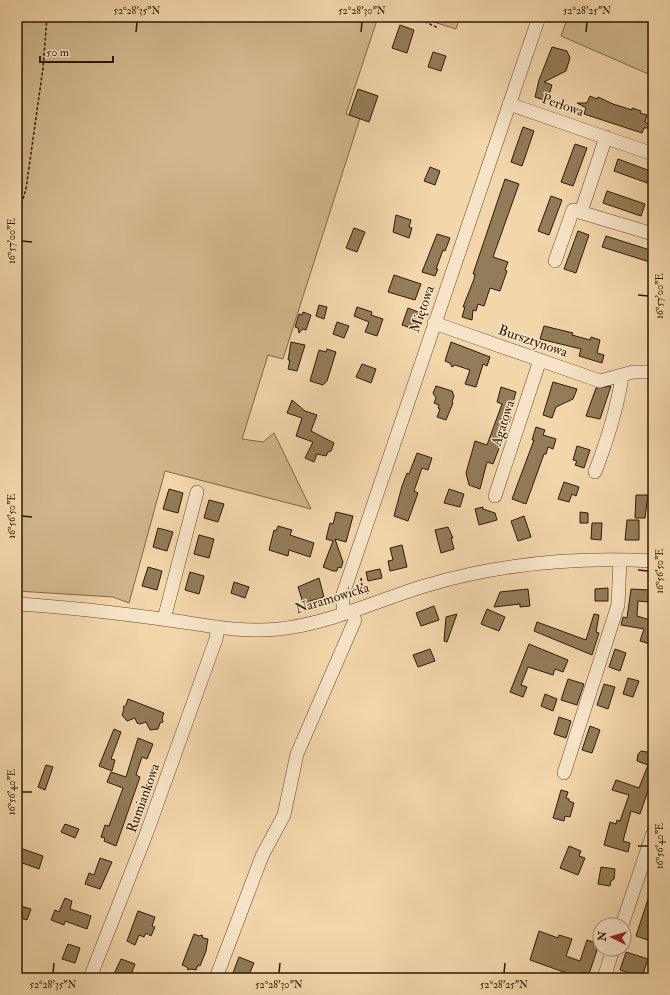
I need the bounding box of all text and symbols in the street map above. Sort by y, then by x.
text: 52°28'35"N [114,5,160,17]
text: 52°28'30"N [338,5,386,17]
text: 52°28'25"N [563,5,611,17]
scale bar [40,38,113,64]
text: 50 m [46,45,70,60]
street label: Perłowa [540,90,586,120]
text: 16°57'00"E [6,218,18,264]
text: 16°57'00"E [654,273,666,319]
street label: Miętowa [406,283,438,335]
street label: Bursztynowa [496,321,570,362]
street label: Agatowa [487,398,518,449]
text: 16°56'50"E [6,493,18,539]
text: 16°56'50"E [654,548,666,594]
street label: Naramowicka [293,579,371,617]
street label: Rumiankowa [123,761,163,835]
text: 16°56'40"E [6,769,18,815]
text: 16°56'40"E [654,823,666,869]
north arrow [592,917,632,957]
text: N [596,930,610,943]
text: 52°28'35"N [30,979,76,991]
text: 52°28'30"N [255,979,303,991]
text: 52°28'25"N [480,979,528,991]

